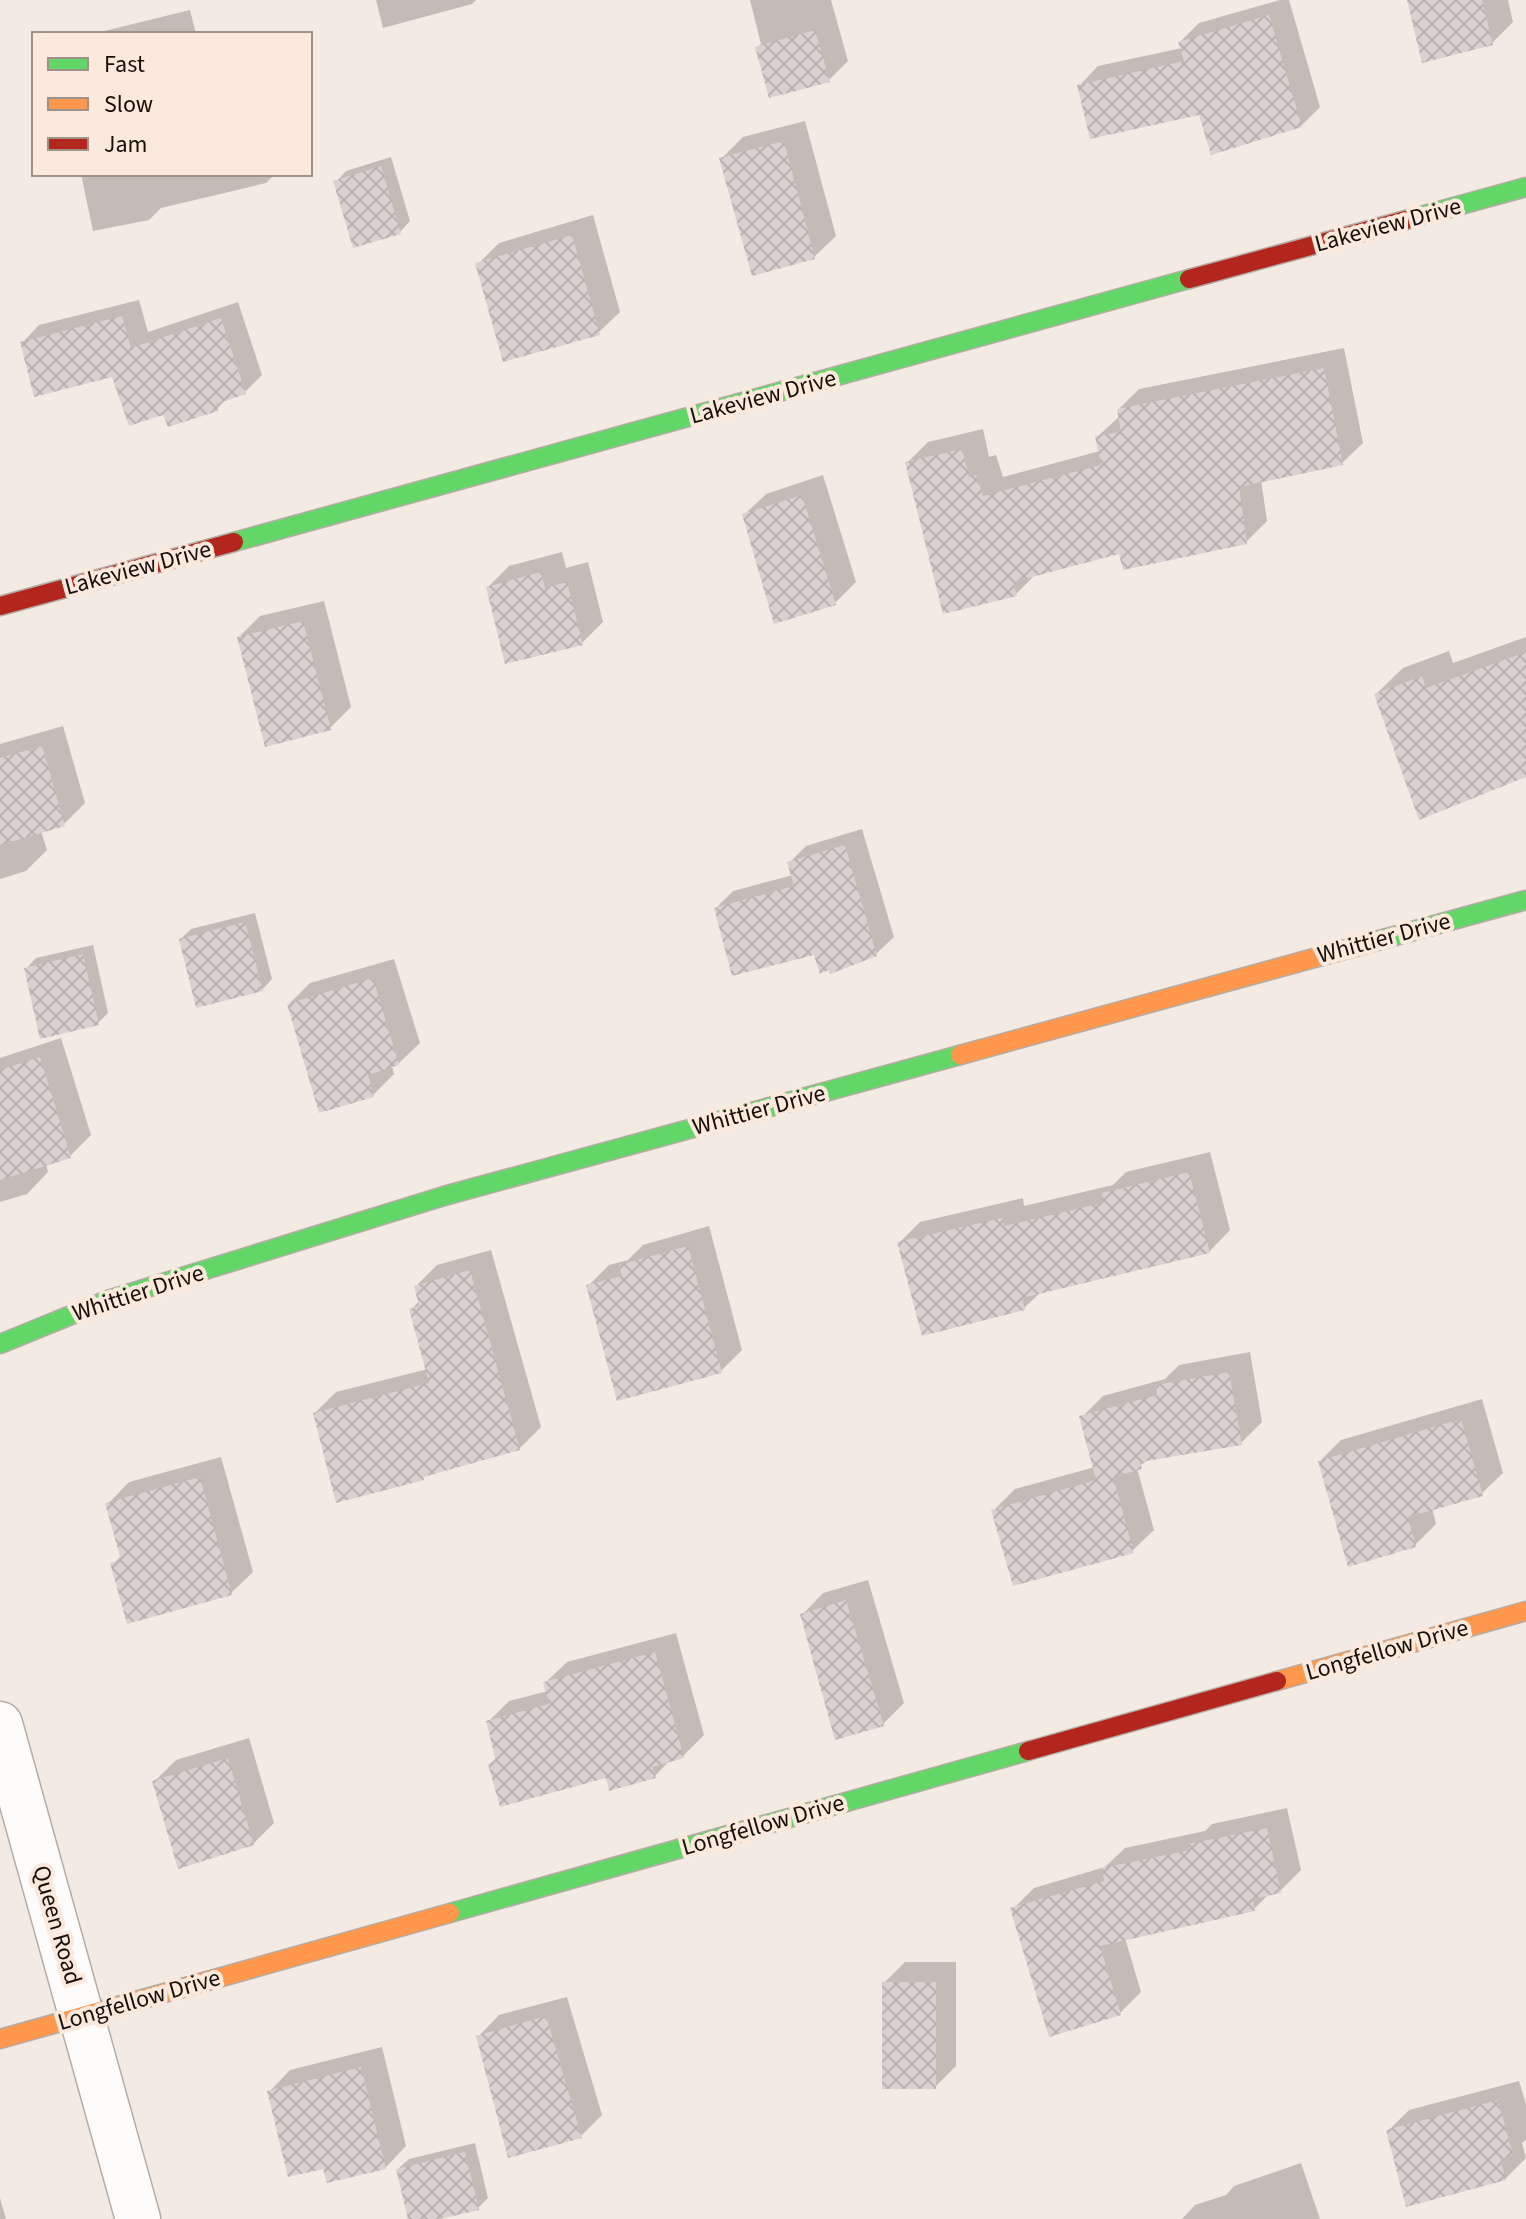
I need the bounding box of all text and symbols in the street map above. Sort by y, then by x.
legend [32,32,312,176]
text: Fast [104,47,145,82]
text: Slow [104,87,153,122]
text: Jam [104,127,148,162]
street label: Lakeview Drive [1311,189,1465,261]
street label: Lakeview Drive [686,361,840,433]
street label: Lakeview Drive [61,532,215,604]
street label: Whittier Drive [1314,903,1454,973]
street label: Whittier Drive [689,1075,829,1145]
street label: Whittier Drive [68,1255,208,1331]
street label: Longfellow Drive [1302,1610,1472,1690]
street label: Longfellow Drive [678,1785,848,1865]
street label: Queen Road [23,1861,91,1989]
street label: Longfellow Drive [54,1960,224,2040]

